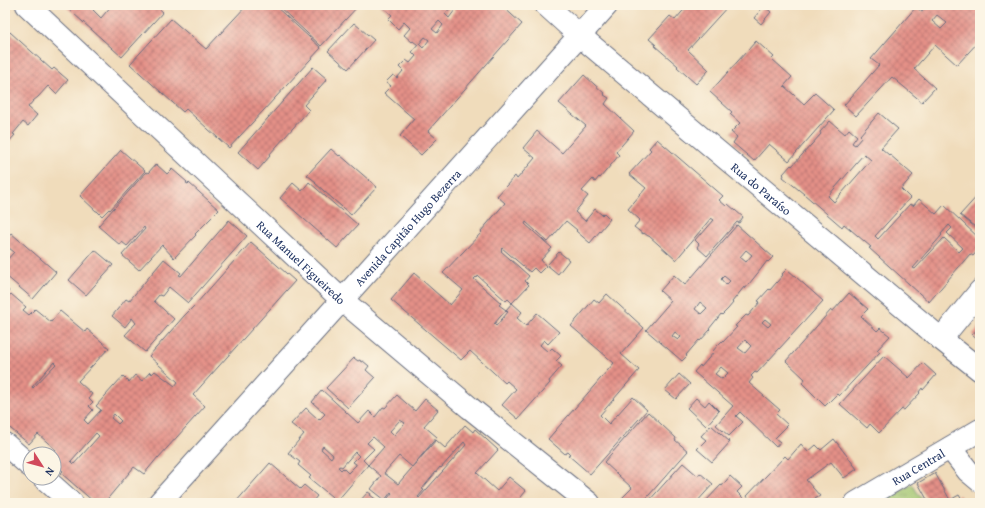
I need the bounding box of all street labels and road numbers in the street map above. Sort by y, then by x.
street label: Rua do Paraíso [728,158,795,219]
street label: Avenida Capitão Hugo Bezerra [350,165,465,289]
street label: Rua Manuel Figueiredo [253,216,350,308]
street label: Rua Central [888,444,948,489]

